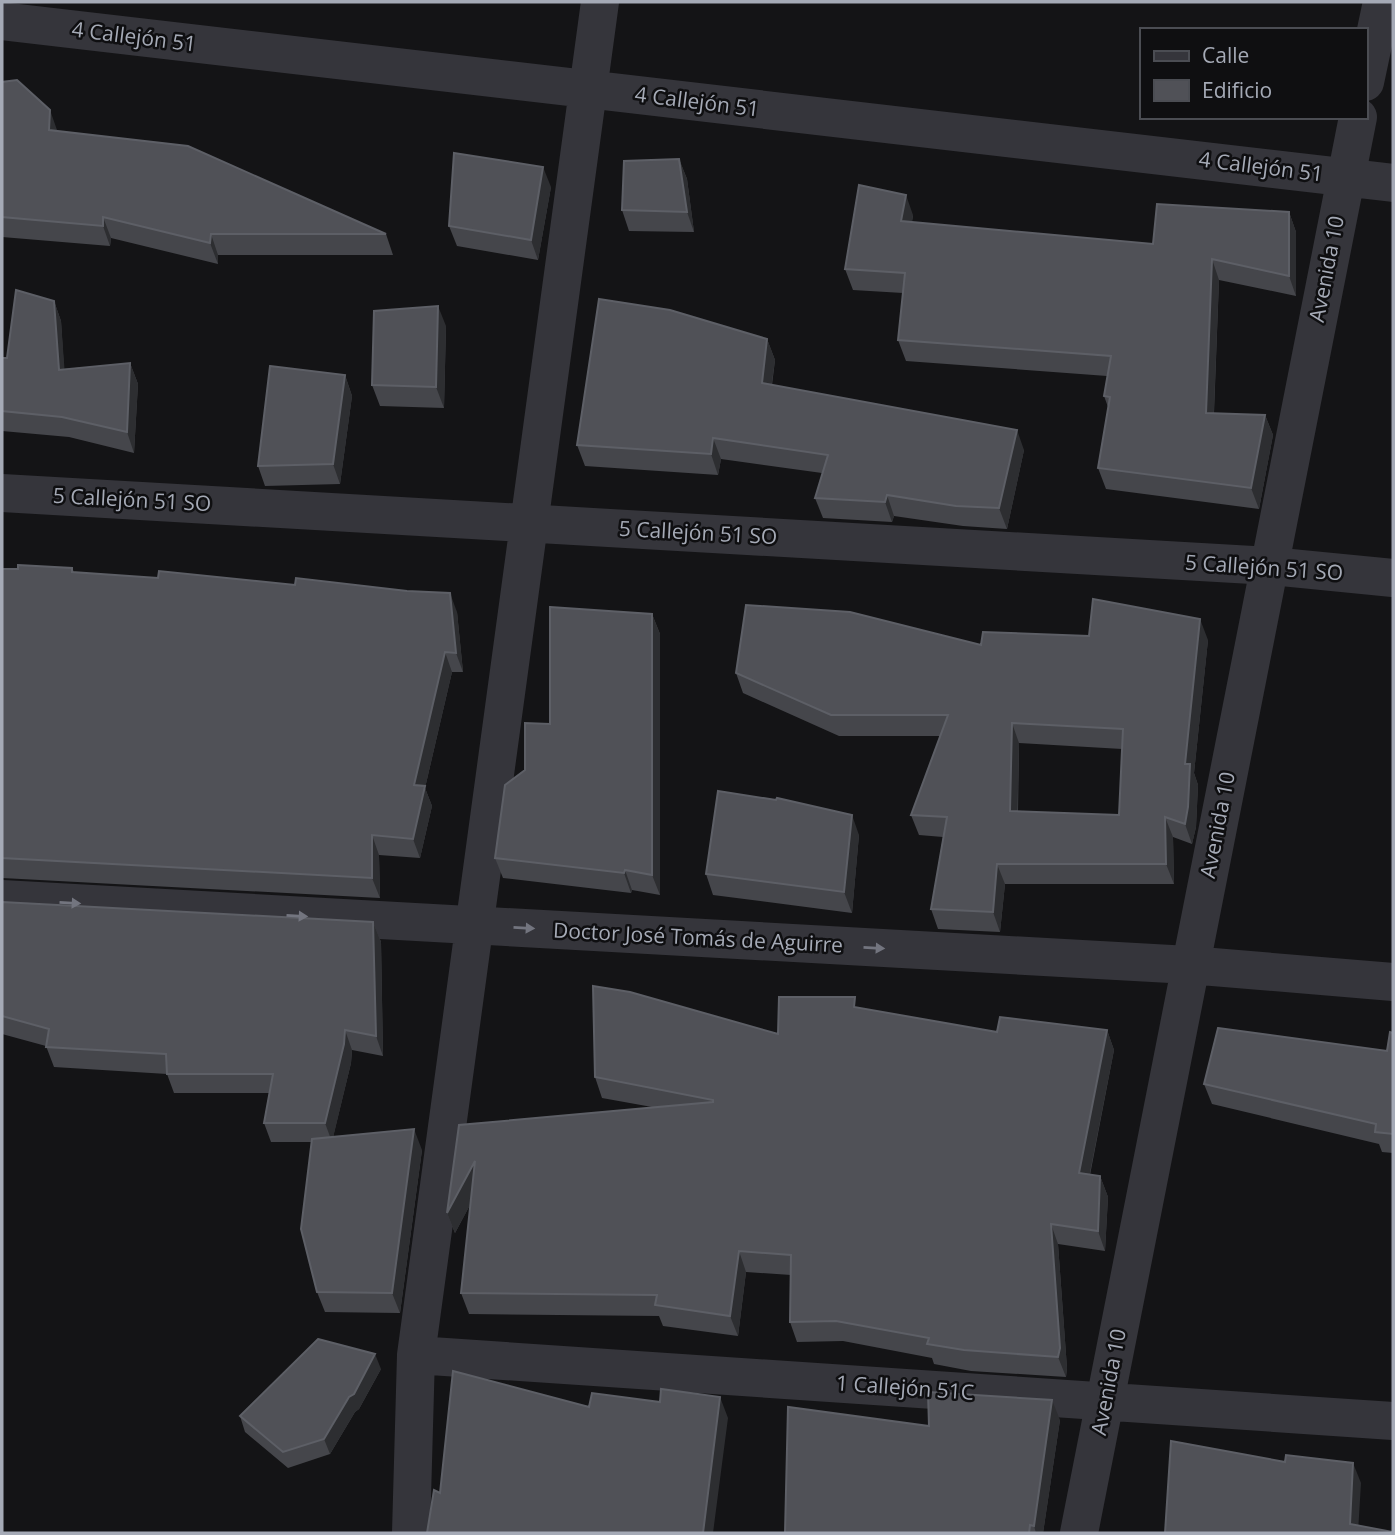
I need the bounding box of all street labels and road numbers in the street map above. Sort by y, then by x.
street label: 4 Callejón 51 [70,14,198,58]
street label: 4 Callejón 51 [633,79,761,123]
street label: 4 Callejón 51 [1197,144,1325,188]
street label: Avenida 10 [1302,213,1350,324]
street label: 5 Callejón 51 SO [52,481,212,517]
street label: 5 Callejón 51 SO [618,514,778,550]
street label: 5 Callejón 51 SO [1184,548,1344,586]
street label: Avenida 10 [1193,769,1241,880]
street label: Doctor José Tomás de Aguirre [552,915,844,959]
street label: Avenida 10 [1084,1326,1132,1437]
street label: 1 Callejón 51C [835,1368,975,1406]

